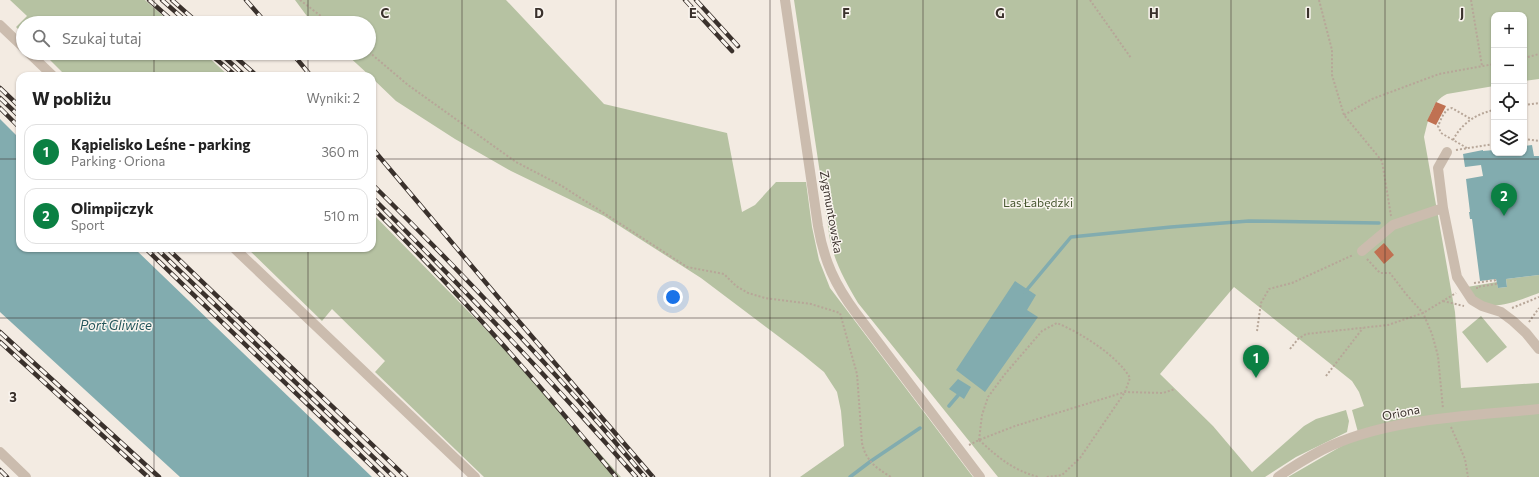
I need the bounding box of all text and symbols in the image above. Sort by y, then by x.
text: C [381,5,390,21]
text: D [534,5,544,21]
text: E [689,5,697,21]
text: F [842,5,850,21]
text: G [995,5,1005,21]
text: H [1149,5,1159,21]
text: I [1306,5,1310,21]
text: J [1460,5,1464,21]
map controls [1491,12,1527,156]
button: + [1491,12,1527,48]
search box [16,16,376,60]
icon: search [30,27,52,49]
text: Szukaj tutaj [62,29,142,47]
button: − [1491,48,1527,84]
button: locate [1491,84,1527,120]
text: W pobliżu [32,88,111,109]
text: Wyniki: 2 [306,90,360,106]
button: layers [1491,120,1527,156]
text: Kąpielisko Leśne - parking [71,135,251,153]
text: 1 [43,144,49,160]
text: 360 m [321,144,359,160]
text: Parking · Oriona [71,153,165,169]
street label: Zygmuntowska [818,169,846,254]
pin: 2 [1491,183,1517,216]
park label: Las Łabędzki [1003,195,1073,209]
text: Olimpijczyk [71,199,154,217]
text: 2 [42,208,50,224]
text: 510 m [324,208,359,224]
text: Sport [71,217,105,233]
your location [663,287,683,307]
water label: Port Gliwice [80,317,152,333]
pin: 1 [1243,345,1269,378]
text: 3 [9,389,17,405]
street label: Oriona [1381,402,1421,423]

